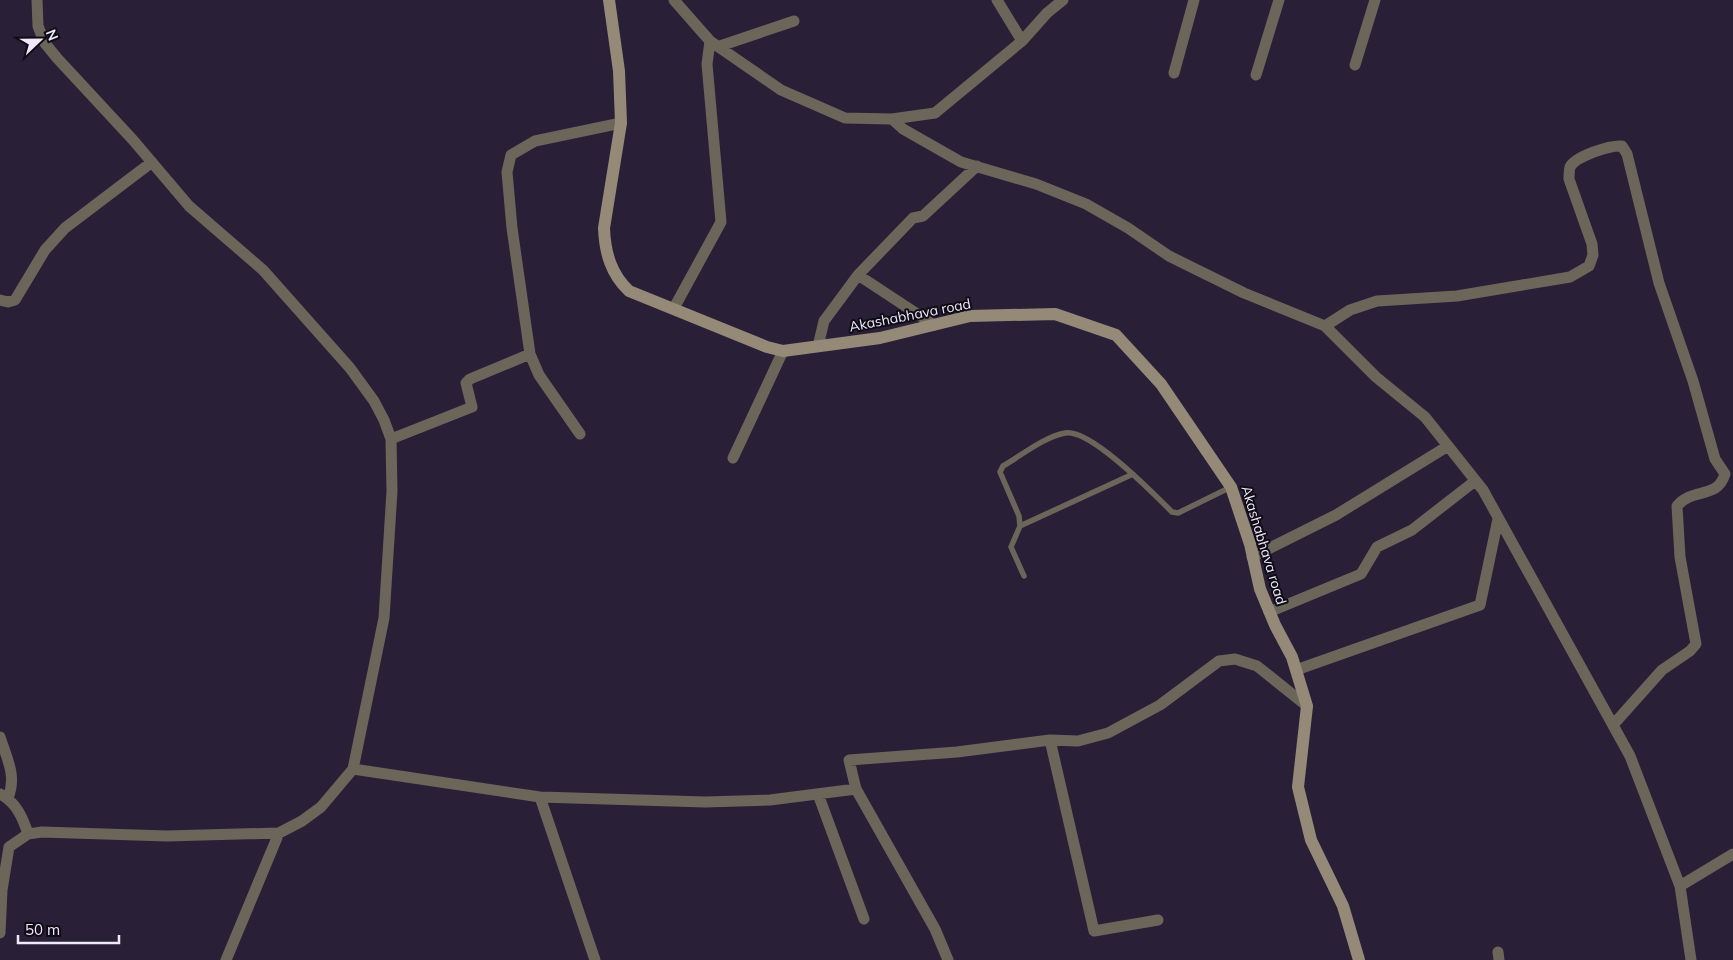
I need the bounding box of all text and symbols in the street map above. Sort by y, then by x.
north arrow [15,15,65,65]
text: N [42,27,62,43]
street label: Akashabhava road [848,294,972,336]
street label: Akashabhava road [1237,483,1291,607]
scale bar [18,912,119,944]
text: 50 m [25,920,60,939]

